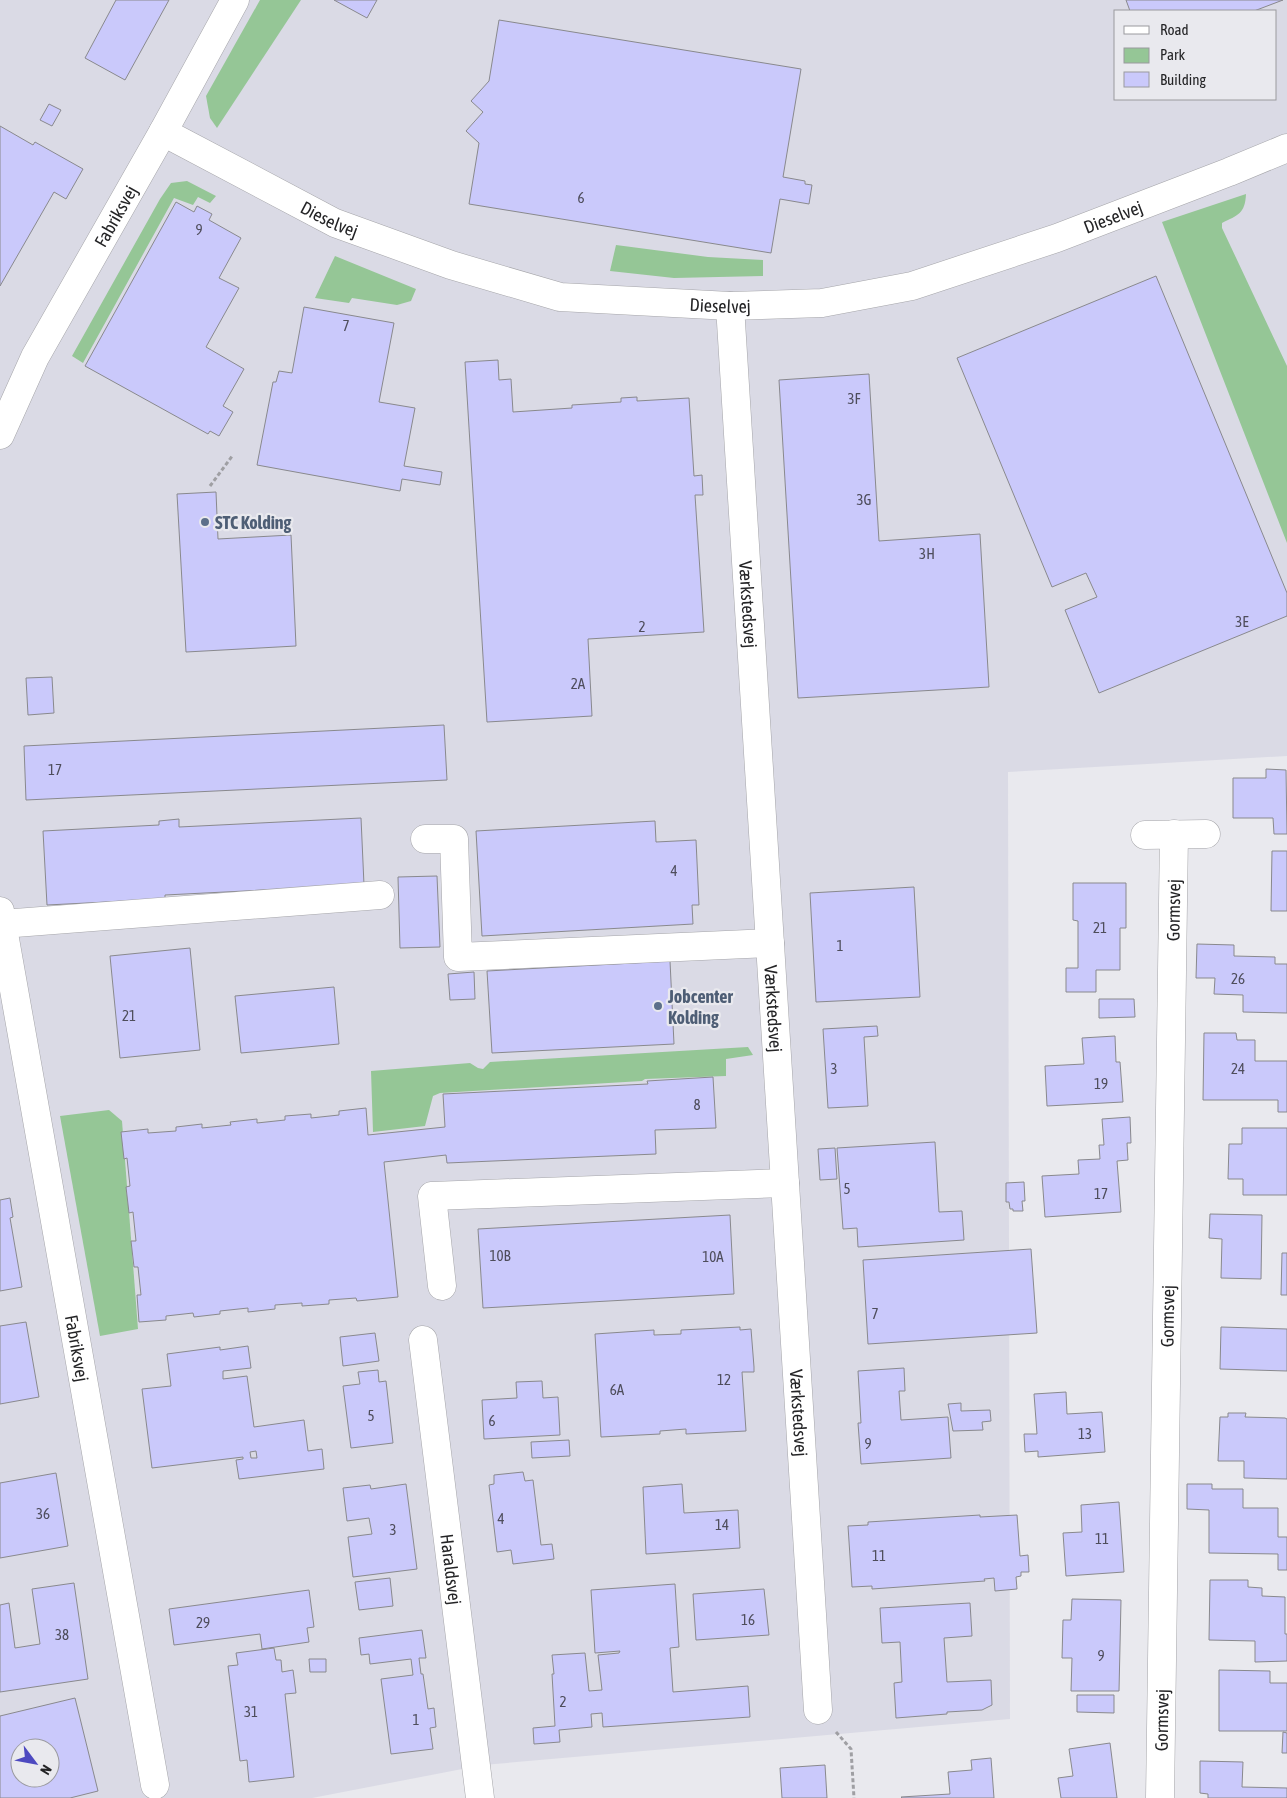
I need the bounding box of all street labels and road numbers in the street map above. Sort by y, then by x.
street label: Fabriksvej [90,181,141,250]
street label: Dieselvej [297,196,361,241]
street label: Dieselvej [1081,196,1145,237]
street label: Dieselvej [689,293,751,317]
street label: Værkstedsvej [735,560,762,649]
street label: Gormsvej [1162,879,1184,941]
street label: Værkstedsvej [761,964,787,1053]
street label: Gormsvej [1156,1285,1178,1347]
street label: Fabriksvej [61,1313,94,1383]
street label: Værkstedsvej [786,1369,813,1457]
street label: Haraldsvej [437,1533,466,1606]
street label: Gormsvej [1150,1689,1172,1751]

